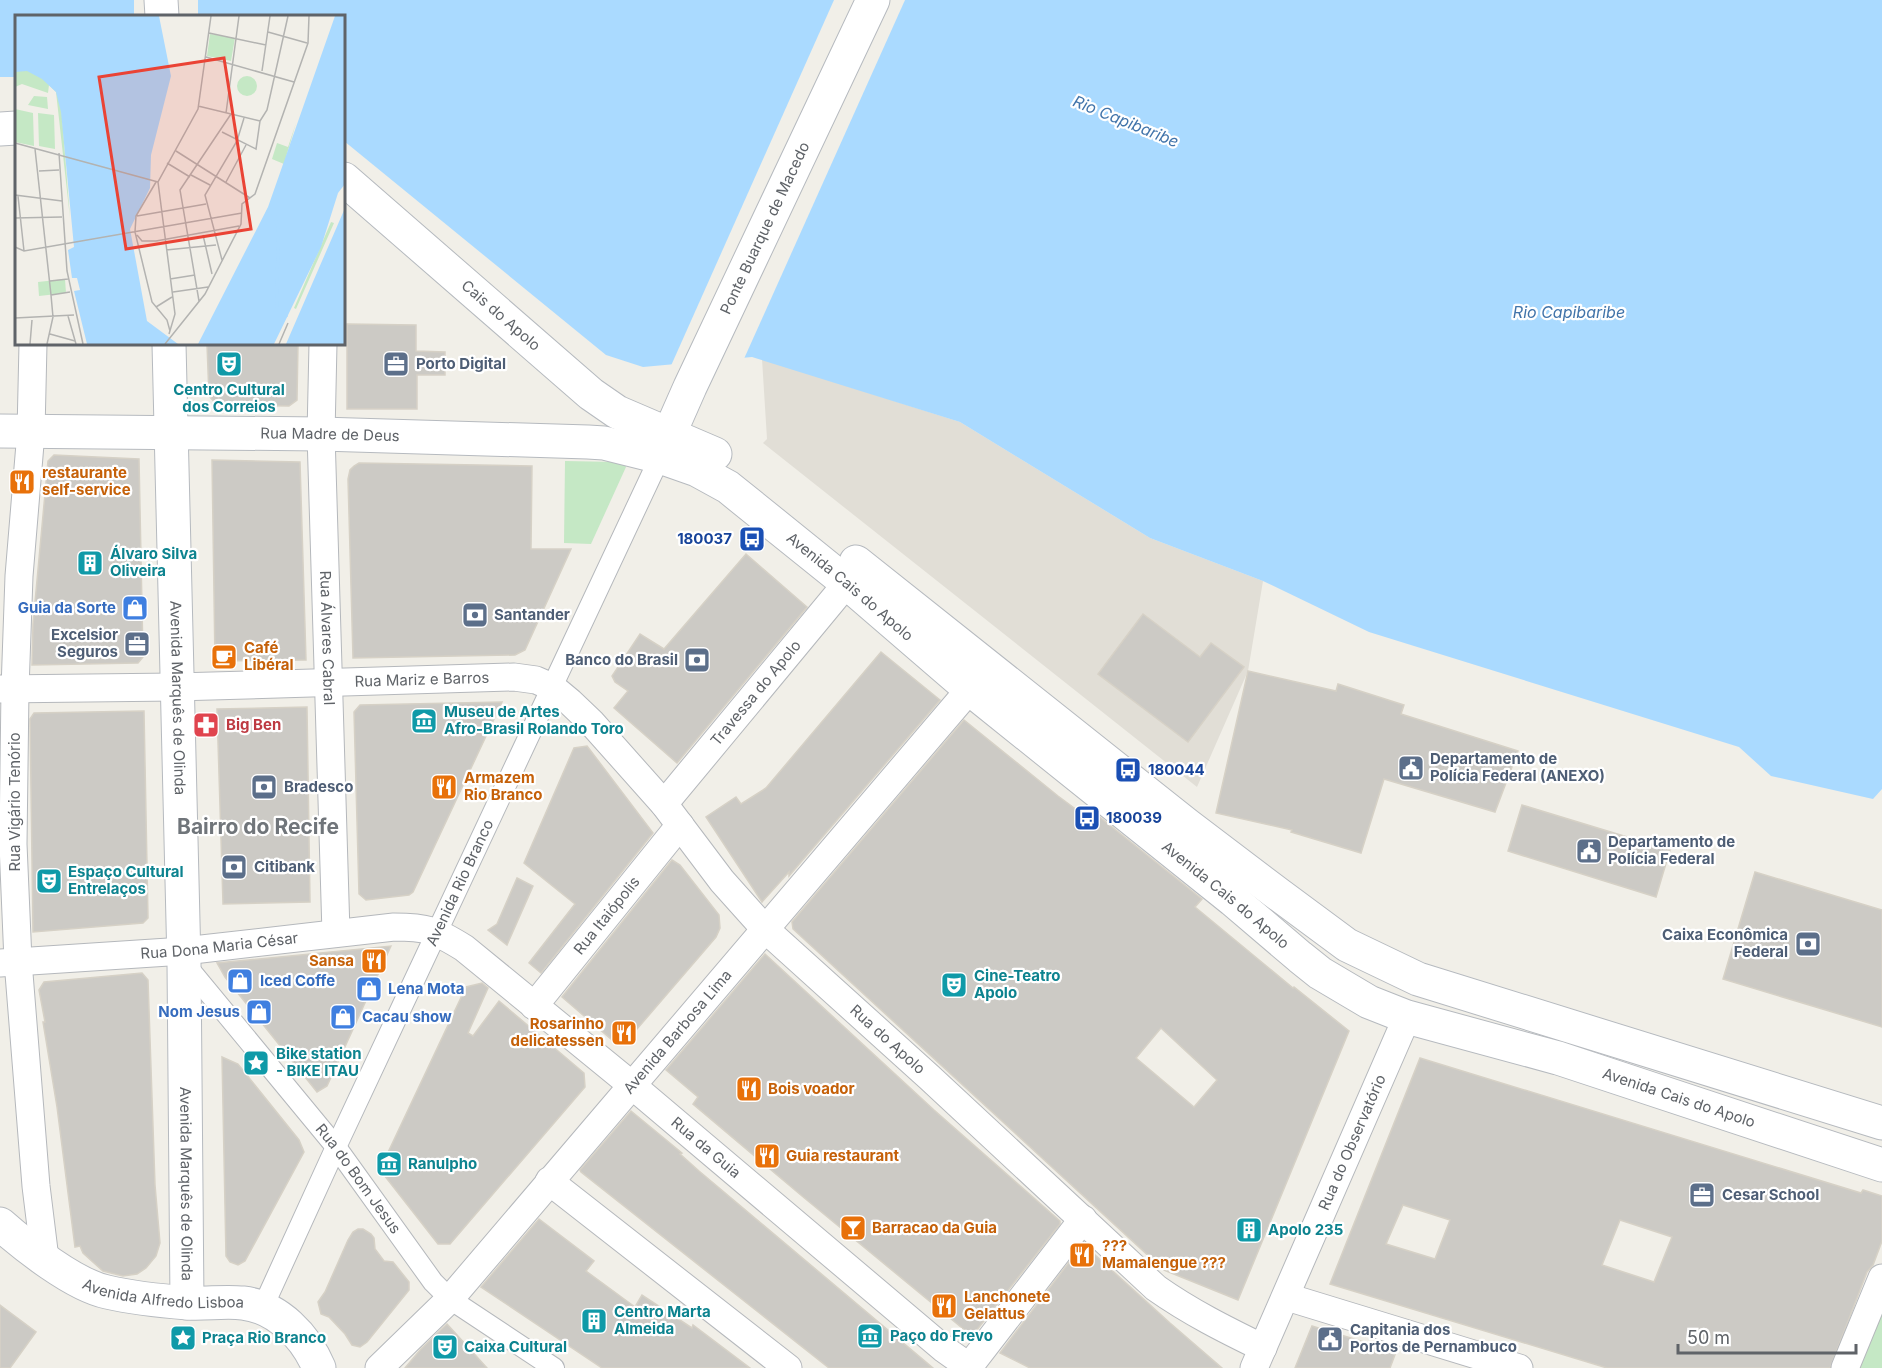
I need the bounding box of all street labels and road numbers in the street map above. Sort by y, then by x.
street label: Ponte Buarque de Macedo [716,139,813,317]
street label: Cais do Apolo [458,276,545,355]
street label: Rua Madre de Deus [260,423,400,445]
street label: Avenida Cais do Apolo [783,528,917,645]
street label: Rua Álvares Cabral [316,570,339,705]
street label: Avenida Marquês de Olinda [166,600,190,795]
street label: Travessa do Apolo [706,636,805,750]
street label: Rua Mariz e Barros [354,668,490,691]
street label: Rua Vigário Tenório [5,732,24,872]
street label: Avenida Rio Branco [422,816,497,949]
street label: Avenida Cais do Apolo [1158,837,1293,953]
street label: Rua Itaiópolis [569,872,644,958]
street label: Rua Dona Maria César [140,928,299,963]
street label: Avenida Barbosa Lima [619,966,736,1098]
street label: Rua do Apolo [846,1000,929,1078]
street label: Avenida Cais do Apolo [1600,1063,1758,1131]
street label: Rua do Observatório [1314,1072,1390,1213]
street label: Avenida Marquês de Olinda [176,1087,197,1281]
street label: Rua da Guia [667,1113,745,1182]
street label: Rua do Bom Jesus [312,1120,405,1237]
street label: Avenida Alfredo Lisboa [80,1274,245,1312]

